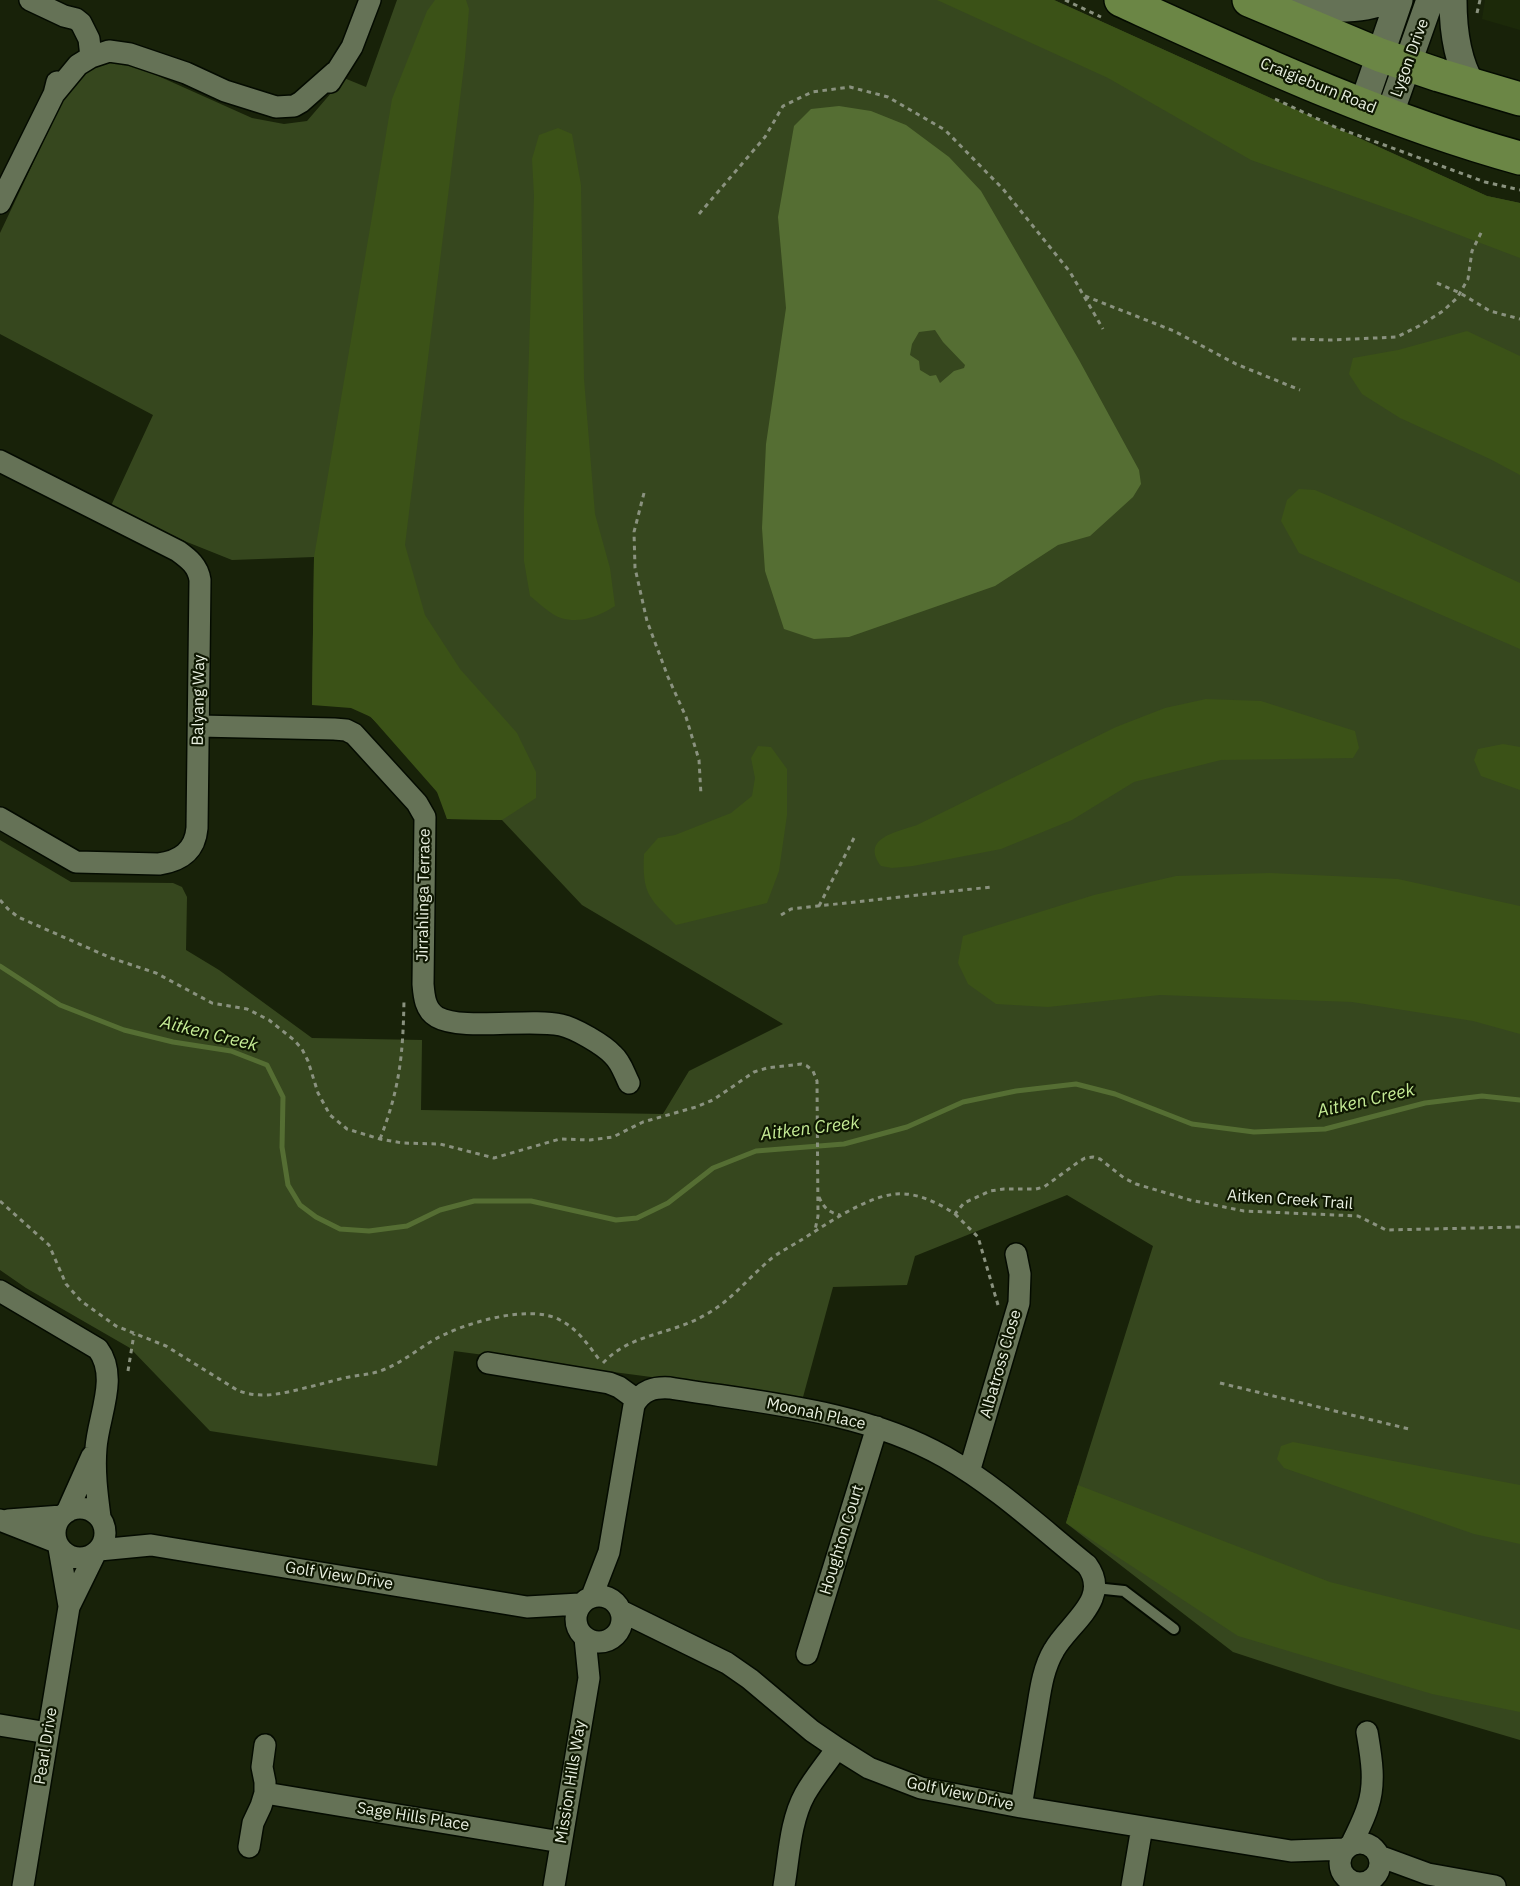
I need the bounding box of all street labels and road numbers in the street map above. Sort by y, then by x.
street label: Lygon Drive [1387,16,1433,100]
street label: Craigieburn Road [1257,54,1379,118]
street label: Balyang Way [189,654,209,746]
street label: Jirrahlinga Terrace [413,828,435,962]
street label: Aitken Creek Trail [1226,1186,1354,1214]
street label: Albatross Close [976,1308,1026,1420]
street label: Moonah Place [765,1394,867,1434]
street label: Houghton Court [816,1483,868,1597]
street label: Golf View Drive [284,1558,394,1594]
street label: Pearl Drive [30,1706,62,1786]
street label: Mission Hills Way [552,1719,590,1845]
street label: Golf View Drive [905,1773,1015,1815]
street label: Sage Hills Place [355,1799,471,1835]

